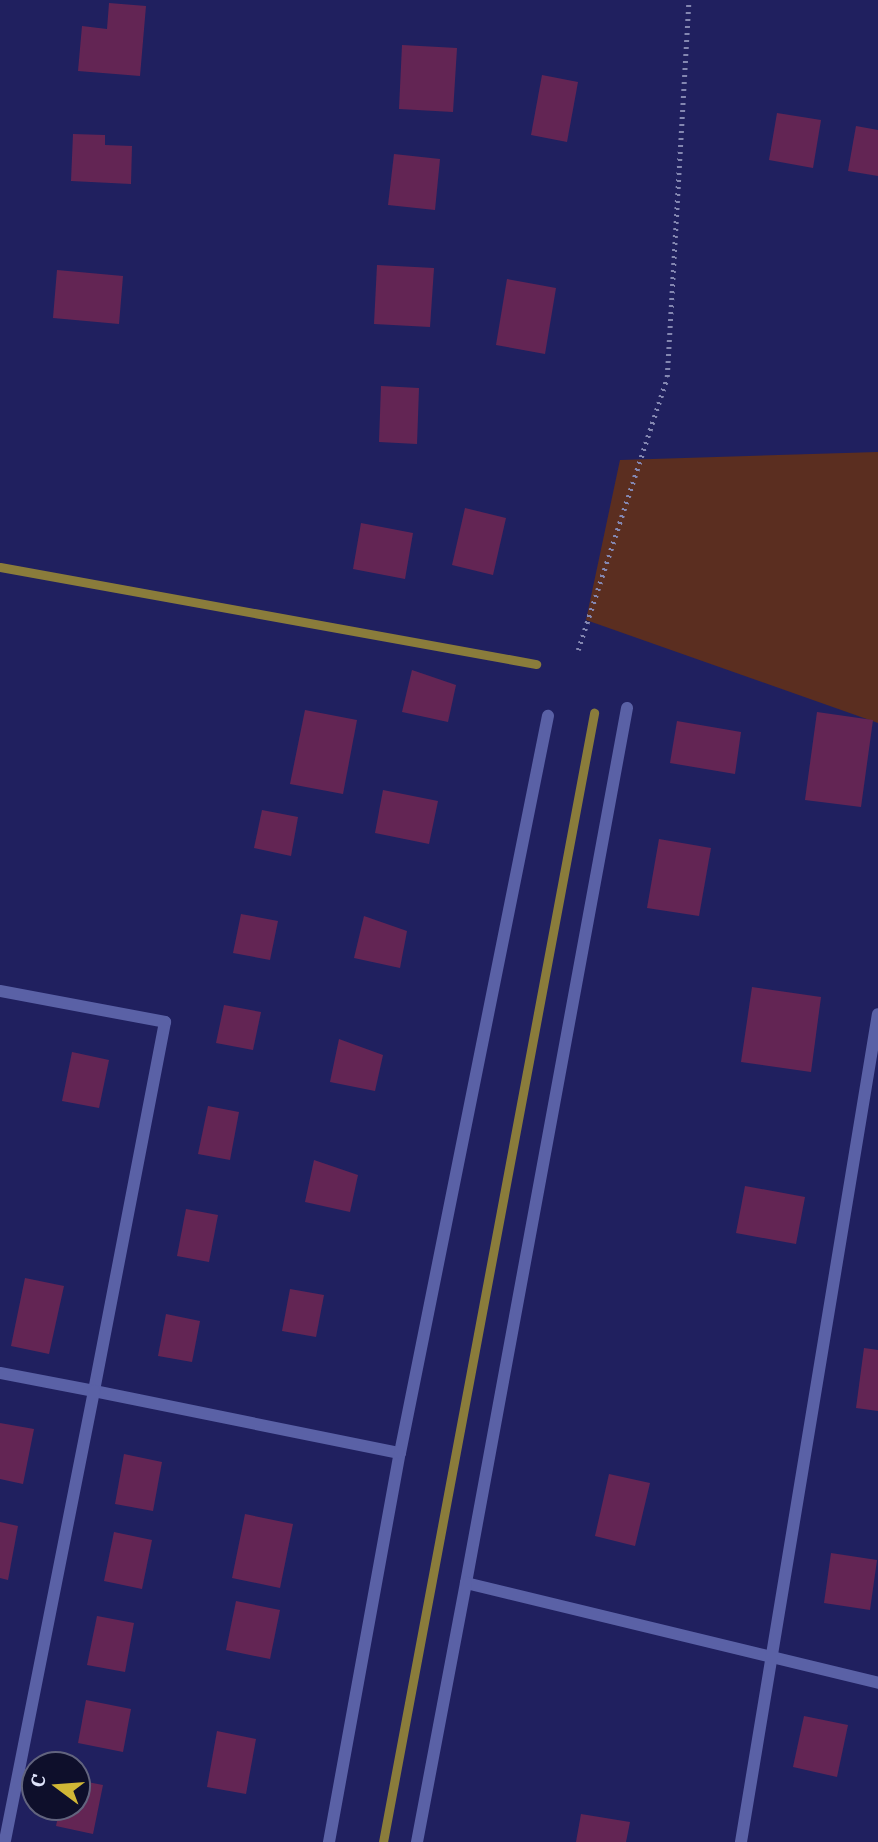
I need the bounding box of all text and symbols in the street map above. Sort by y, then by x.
north arrow [21,1751,91,1821]
text: С [24,1771,51,1790]

